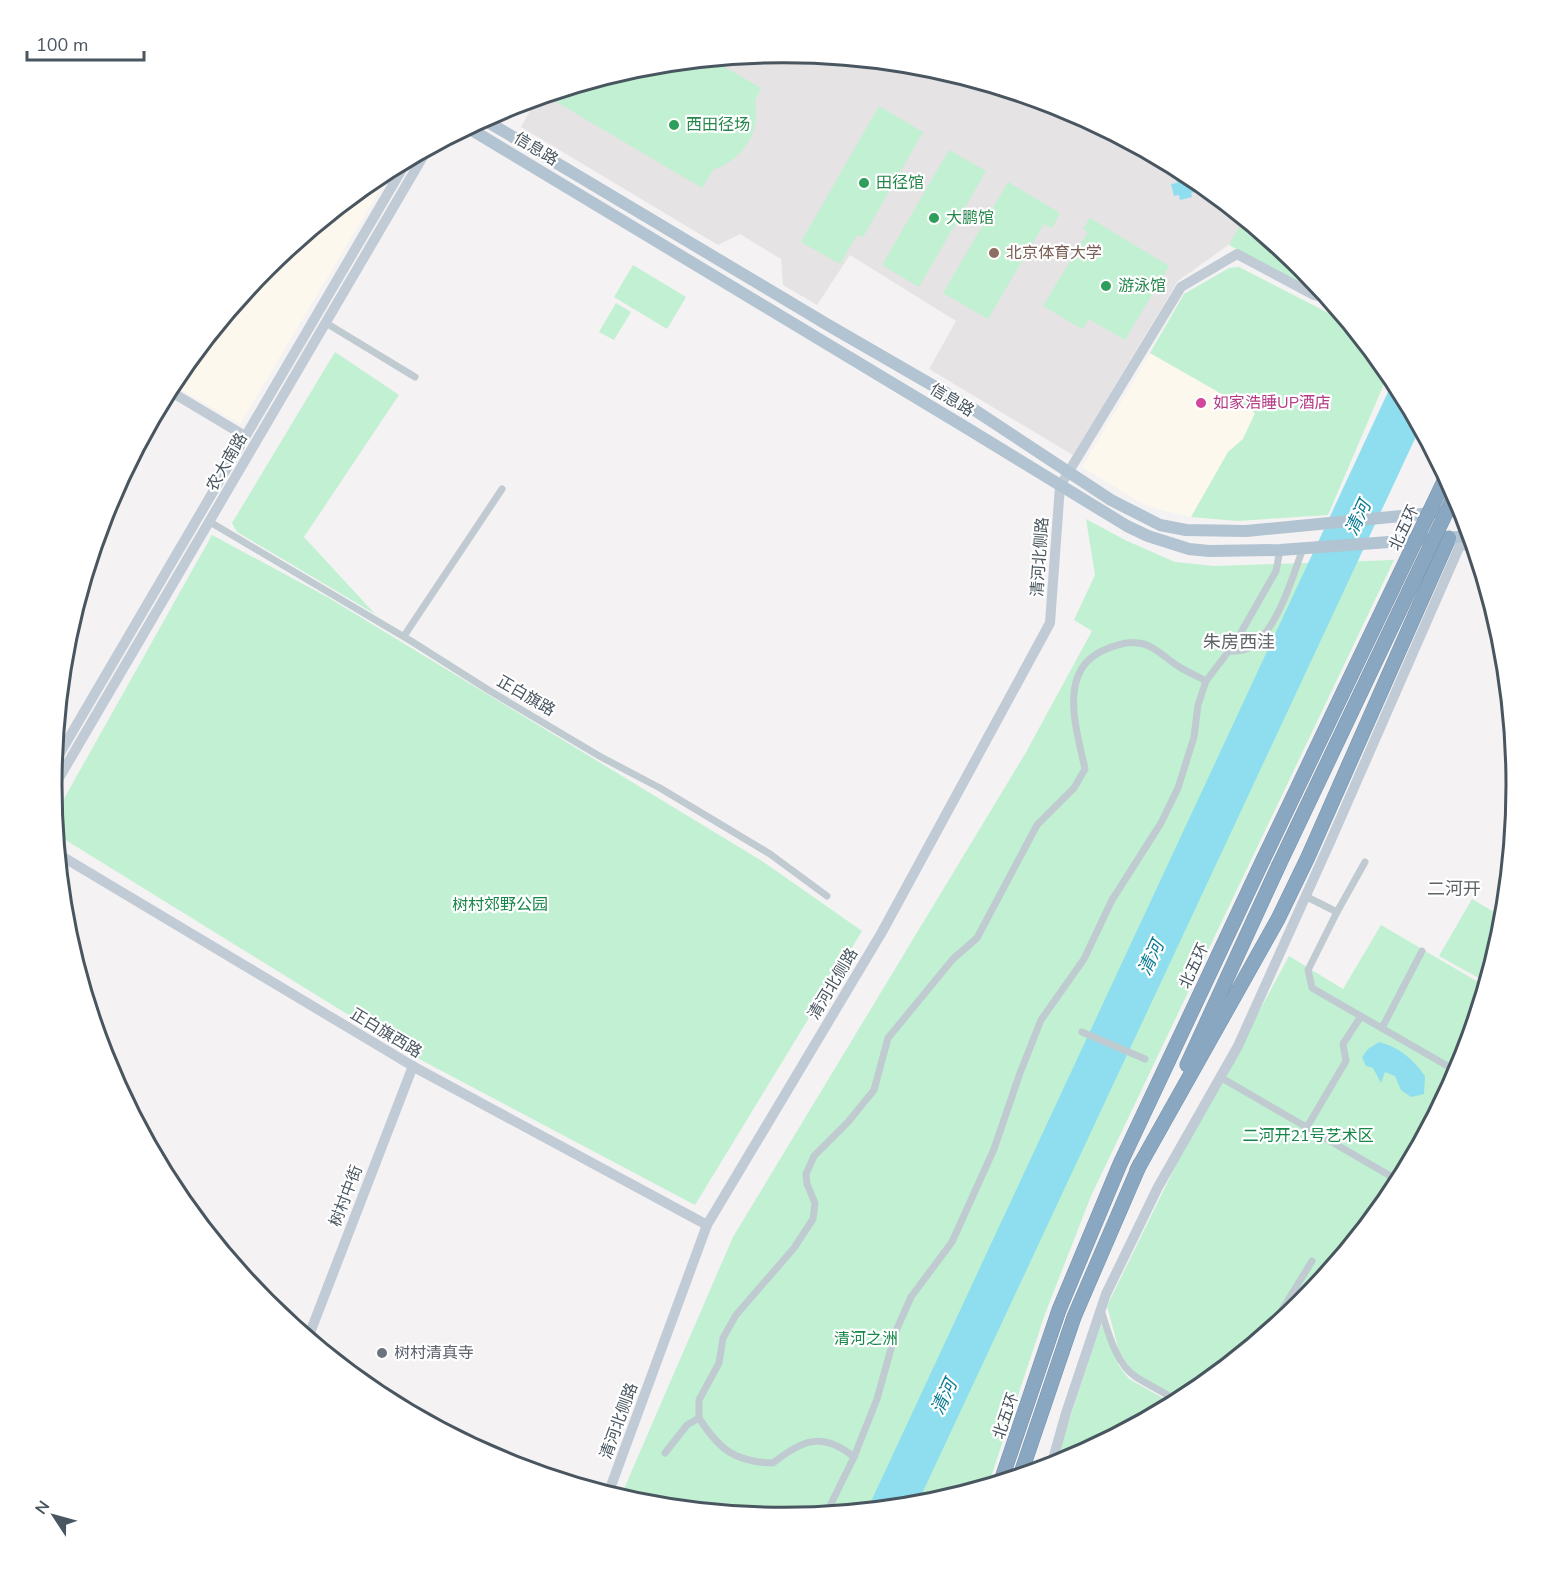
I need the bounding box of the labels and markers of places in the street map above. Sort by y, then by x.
place label: 西田径场 [686,114,750,136]
marker: 西田径场 [667,118,681,132]
place label: 田径馆 [876,172,924,194]
marker: 田径馆 [857,176,871,190]
place label: 大鹏馆 [946,207,994,229]
marker: 大鹏馆 [927,211,941,225]
place label: 北京体育大学 [1006,242,1102,264]
marker: 北京体育大学 [987,246,1001,260]
place label: 游泳馆 [1118,275,1166,297]
marker: 游泳馆 [1099,279,1113,293]
place label: 如家浩睡UP酒店 [1213,392,1331,414]
marker: 如家浩睡UP酒店 [1194,396,1208,410]
place label: 树村清真寺 [394,1342,474,1364]
marker: 树村清真寺 [375,1346,389,1360]

